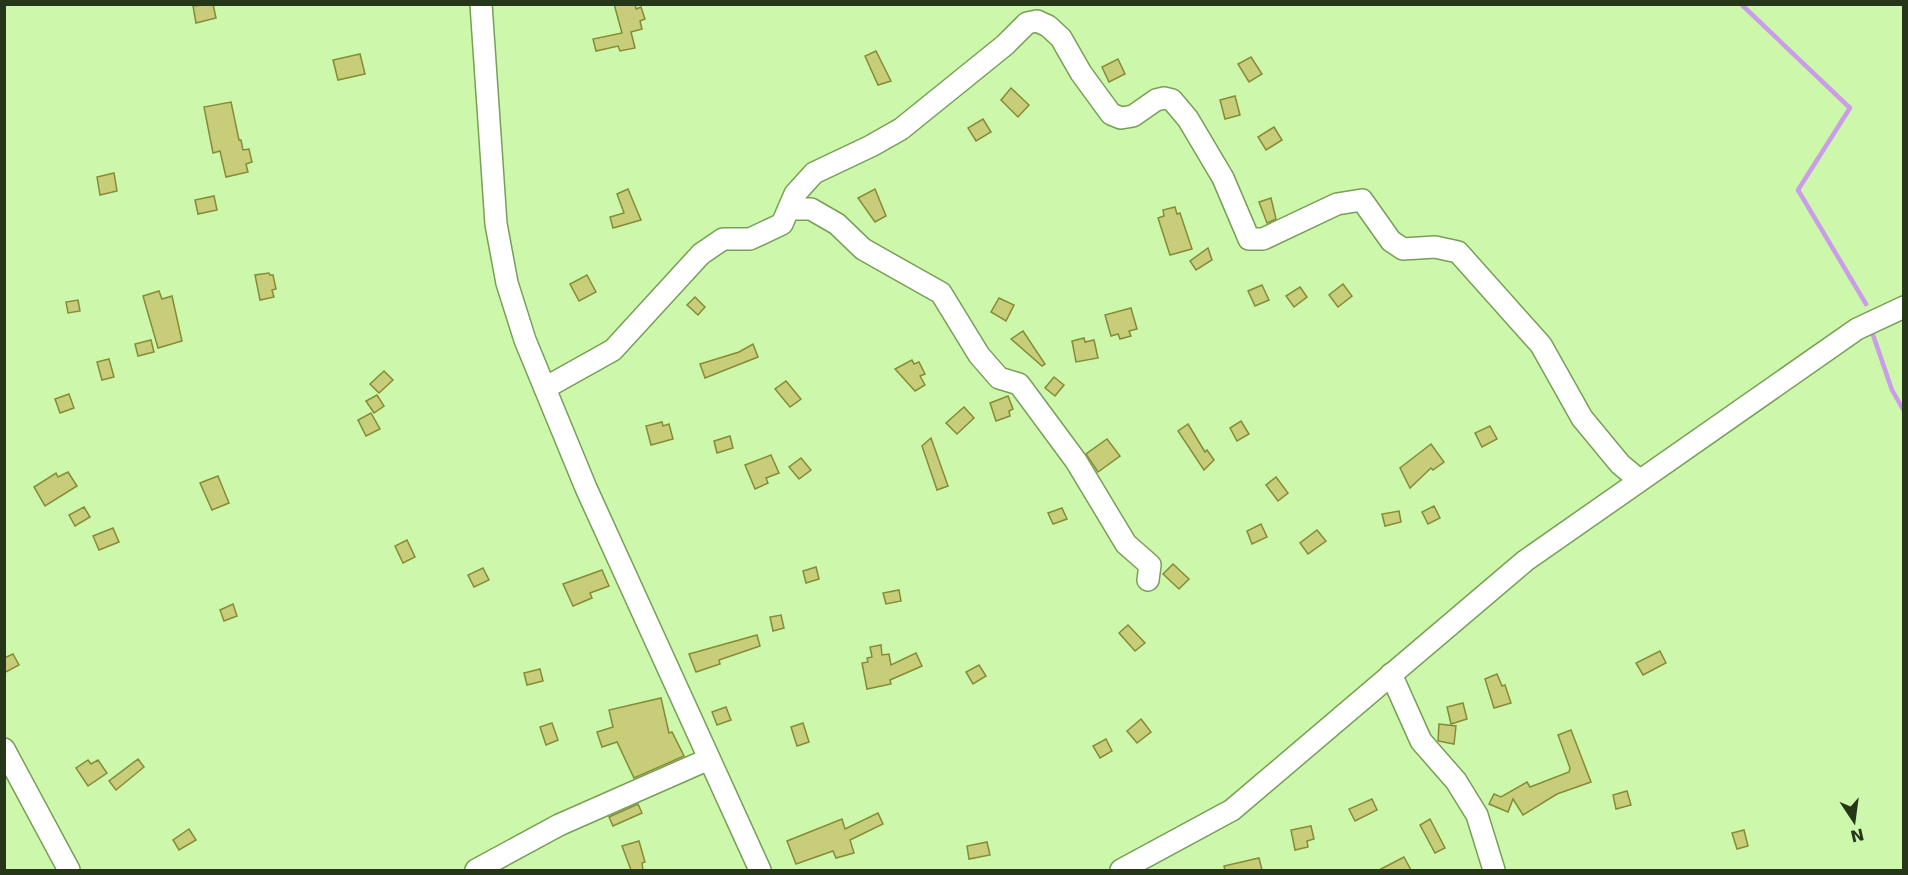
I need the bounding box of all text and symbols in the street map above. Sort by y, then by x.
north arrow [1824,791,1884,851]
text: N [1849,824,1866,846]

